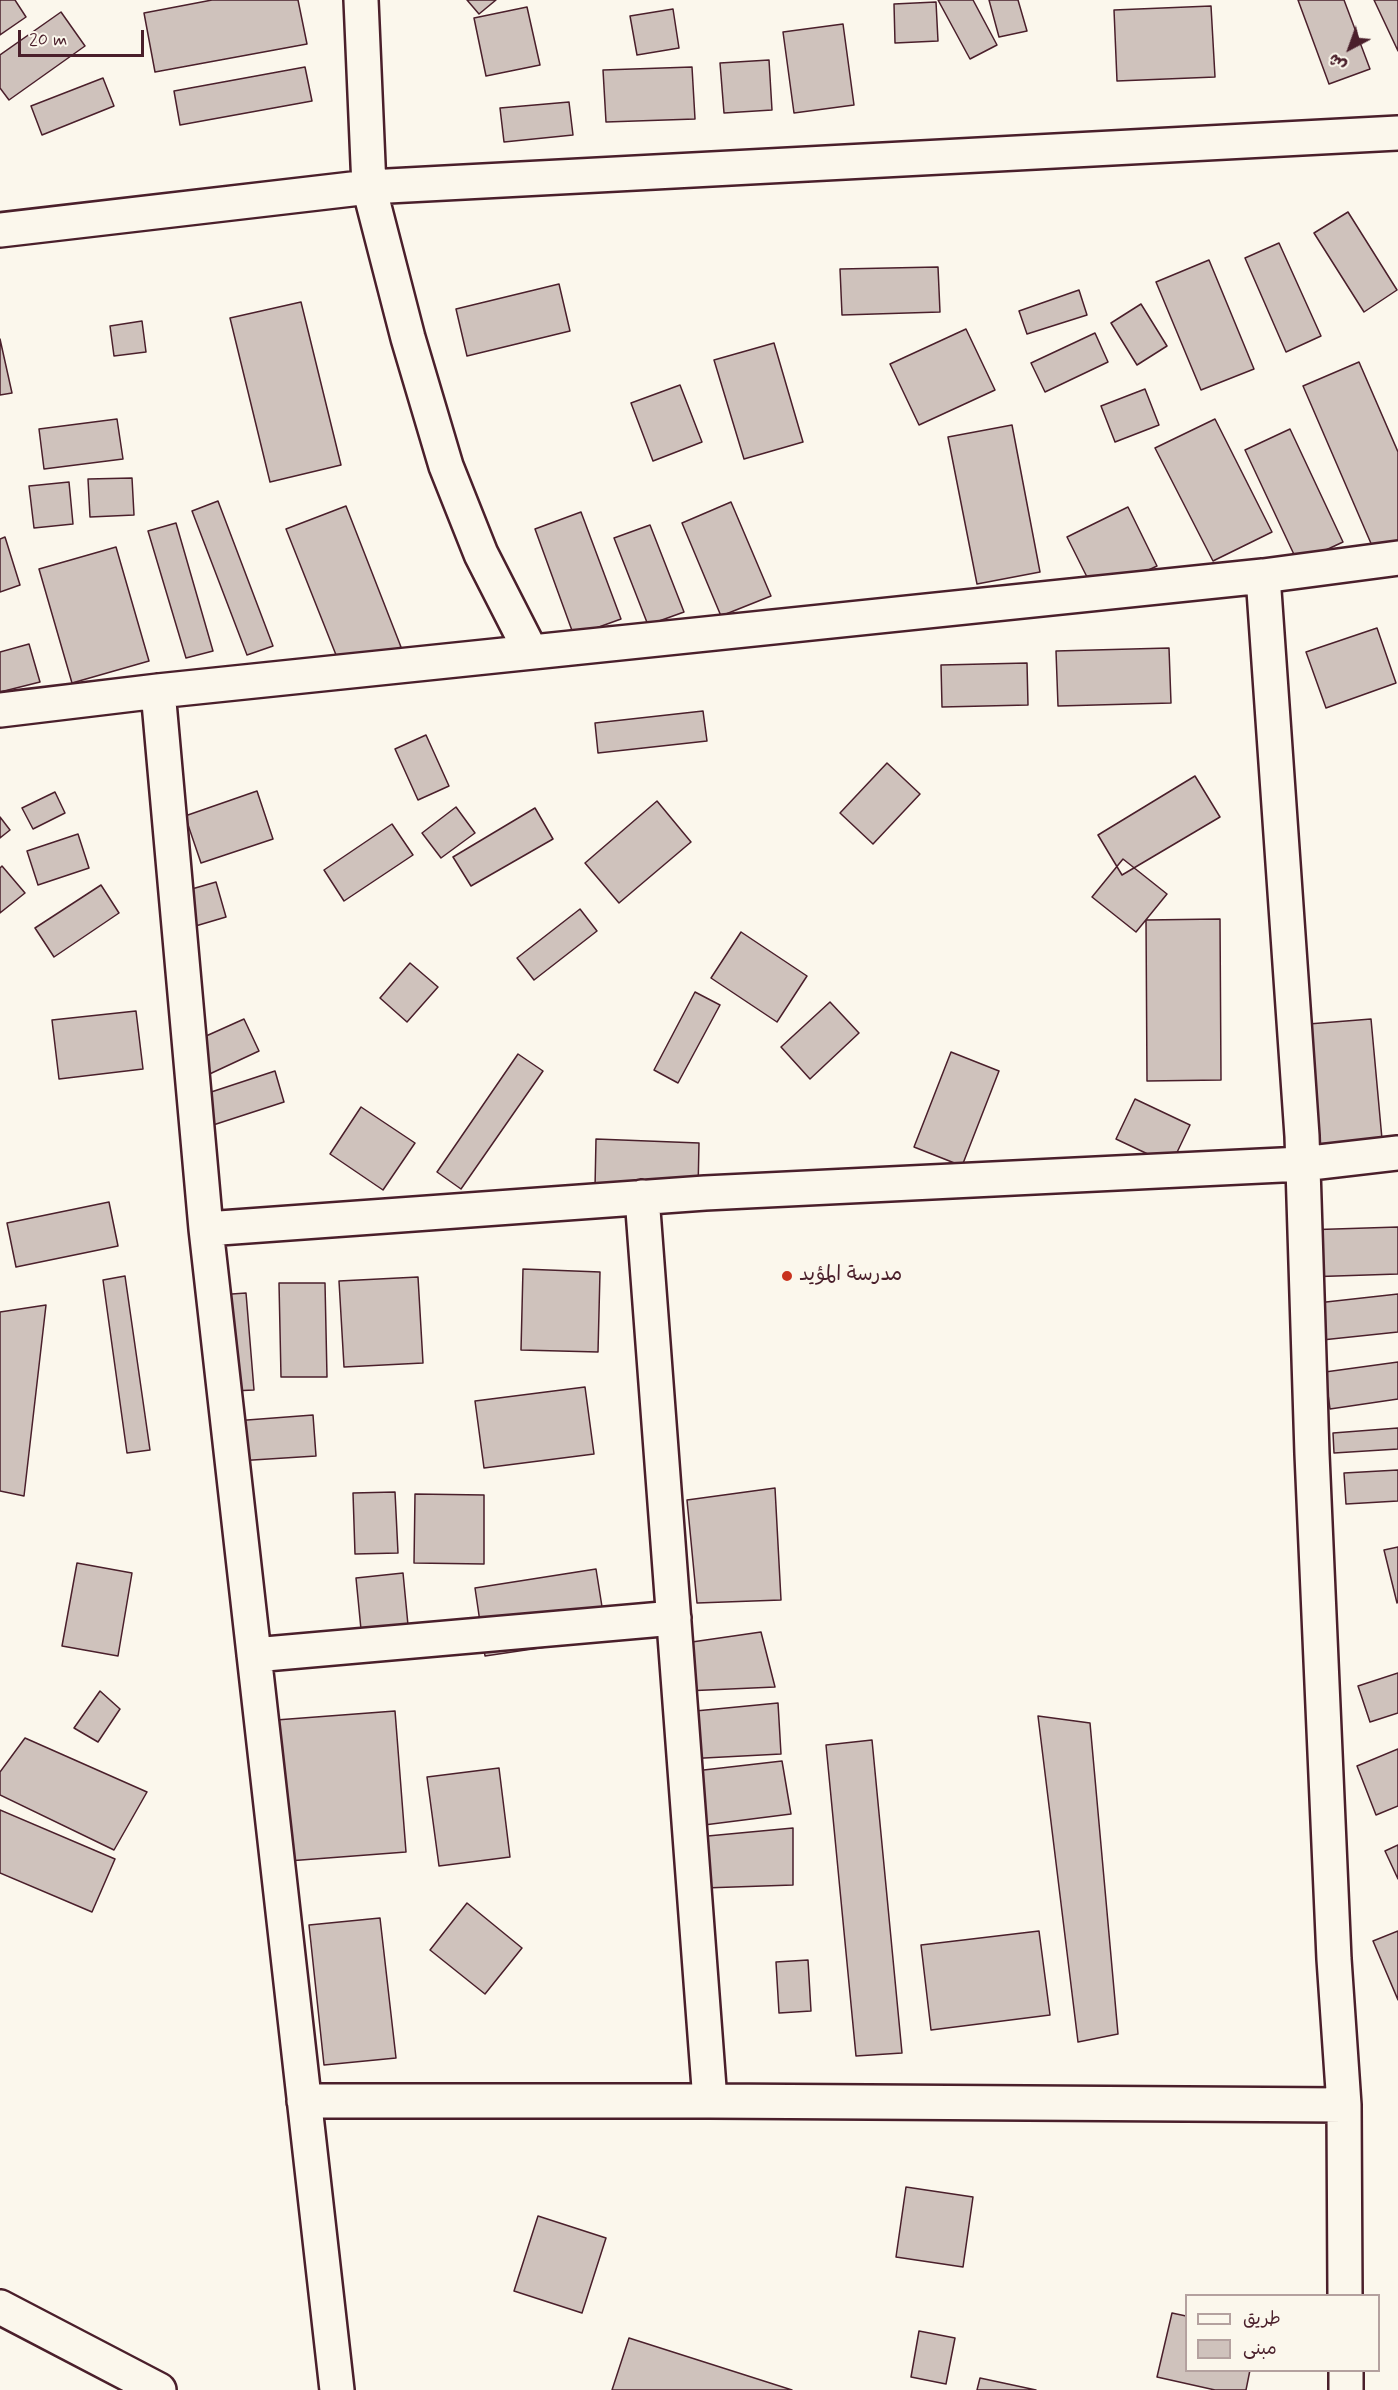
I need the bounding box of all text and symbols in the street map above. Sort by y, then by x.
scale bar [21,18,147,56]
north arrow [1320,18,1380,78]
text: 20 m [29,28,67,52]
text: ش [1324,48,1351,76]
place label: مدرسة المؤيد [799,1264,902,1288]
marker: مدرسة المؤيد [780,1269,794,1283]
legend [1185,2294,1380,2372]
text: طريق [1243,2307,1281,2331]
text: مبنى [1243,2337,1277,2361]

